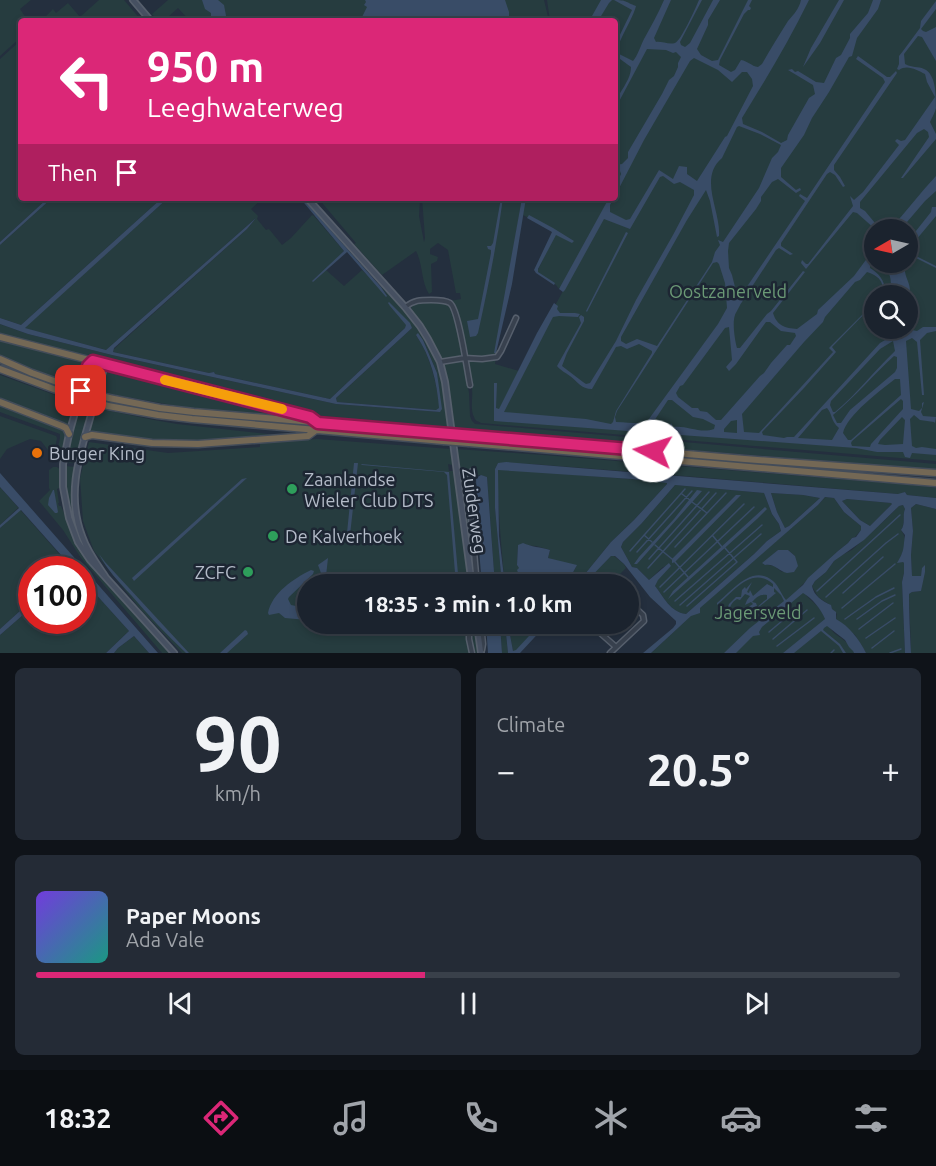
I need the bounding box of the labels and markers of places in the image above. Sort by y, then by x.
pin [55,365,106,416]
place label: Burger King [49,443,145,463]
marker: Burger King [30,446,44,460]
place label: Zaanlandse Wieler Club DTS [304,469,433,510]
marker: Zaanlandse Wieler Club DTS [285,482,299,496]
place label: De Kalverhoek [285,526,402,546]
marker: De Kalverhoek [266,529,280,543]
place label: ZCFC [195,562,236,582]
marker: ZCFC [241,565,255,579]

